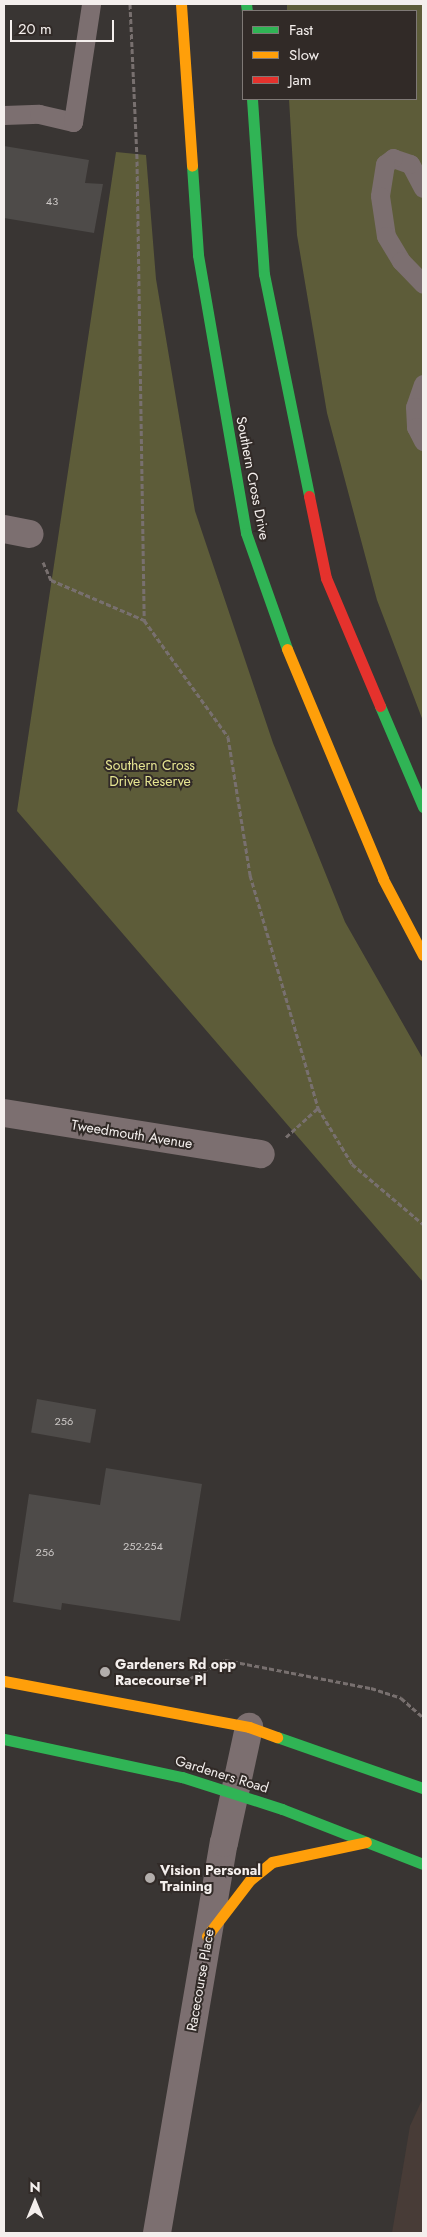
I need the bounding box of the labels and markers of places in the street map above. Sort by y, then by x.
place label: Gardeners Rd opp Racecourse Pl [115,1656,236,1688]
marker: Gardeners Rd opp Racecourse Pl [99,1666,111,1678]
place label: Vision Personal Training [160,1862,261,1894]
marker: Vision Personal Training [144,1872,156,1884]

